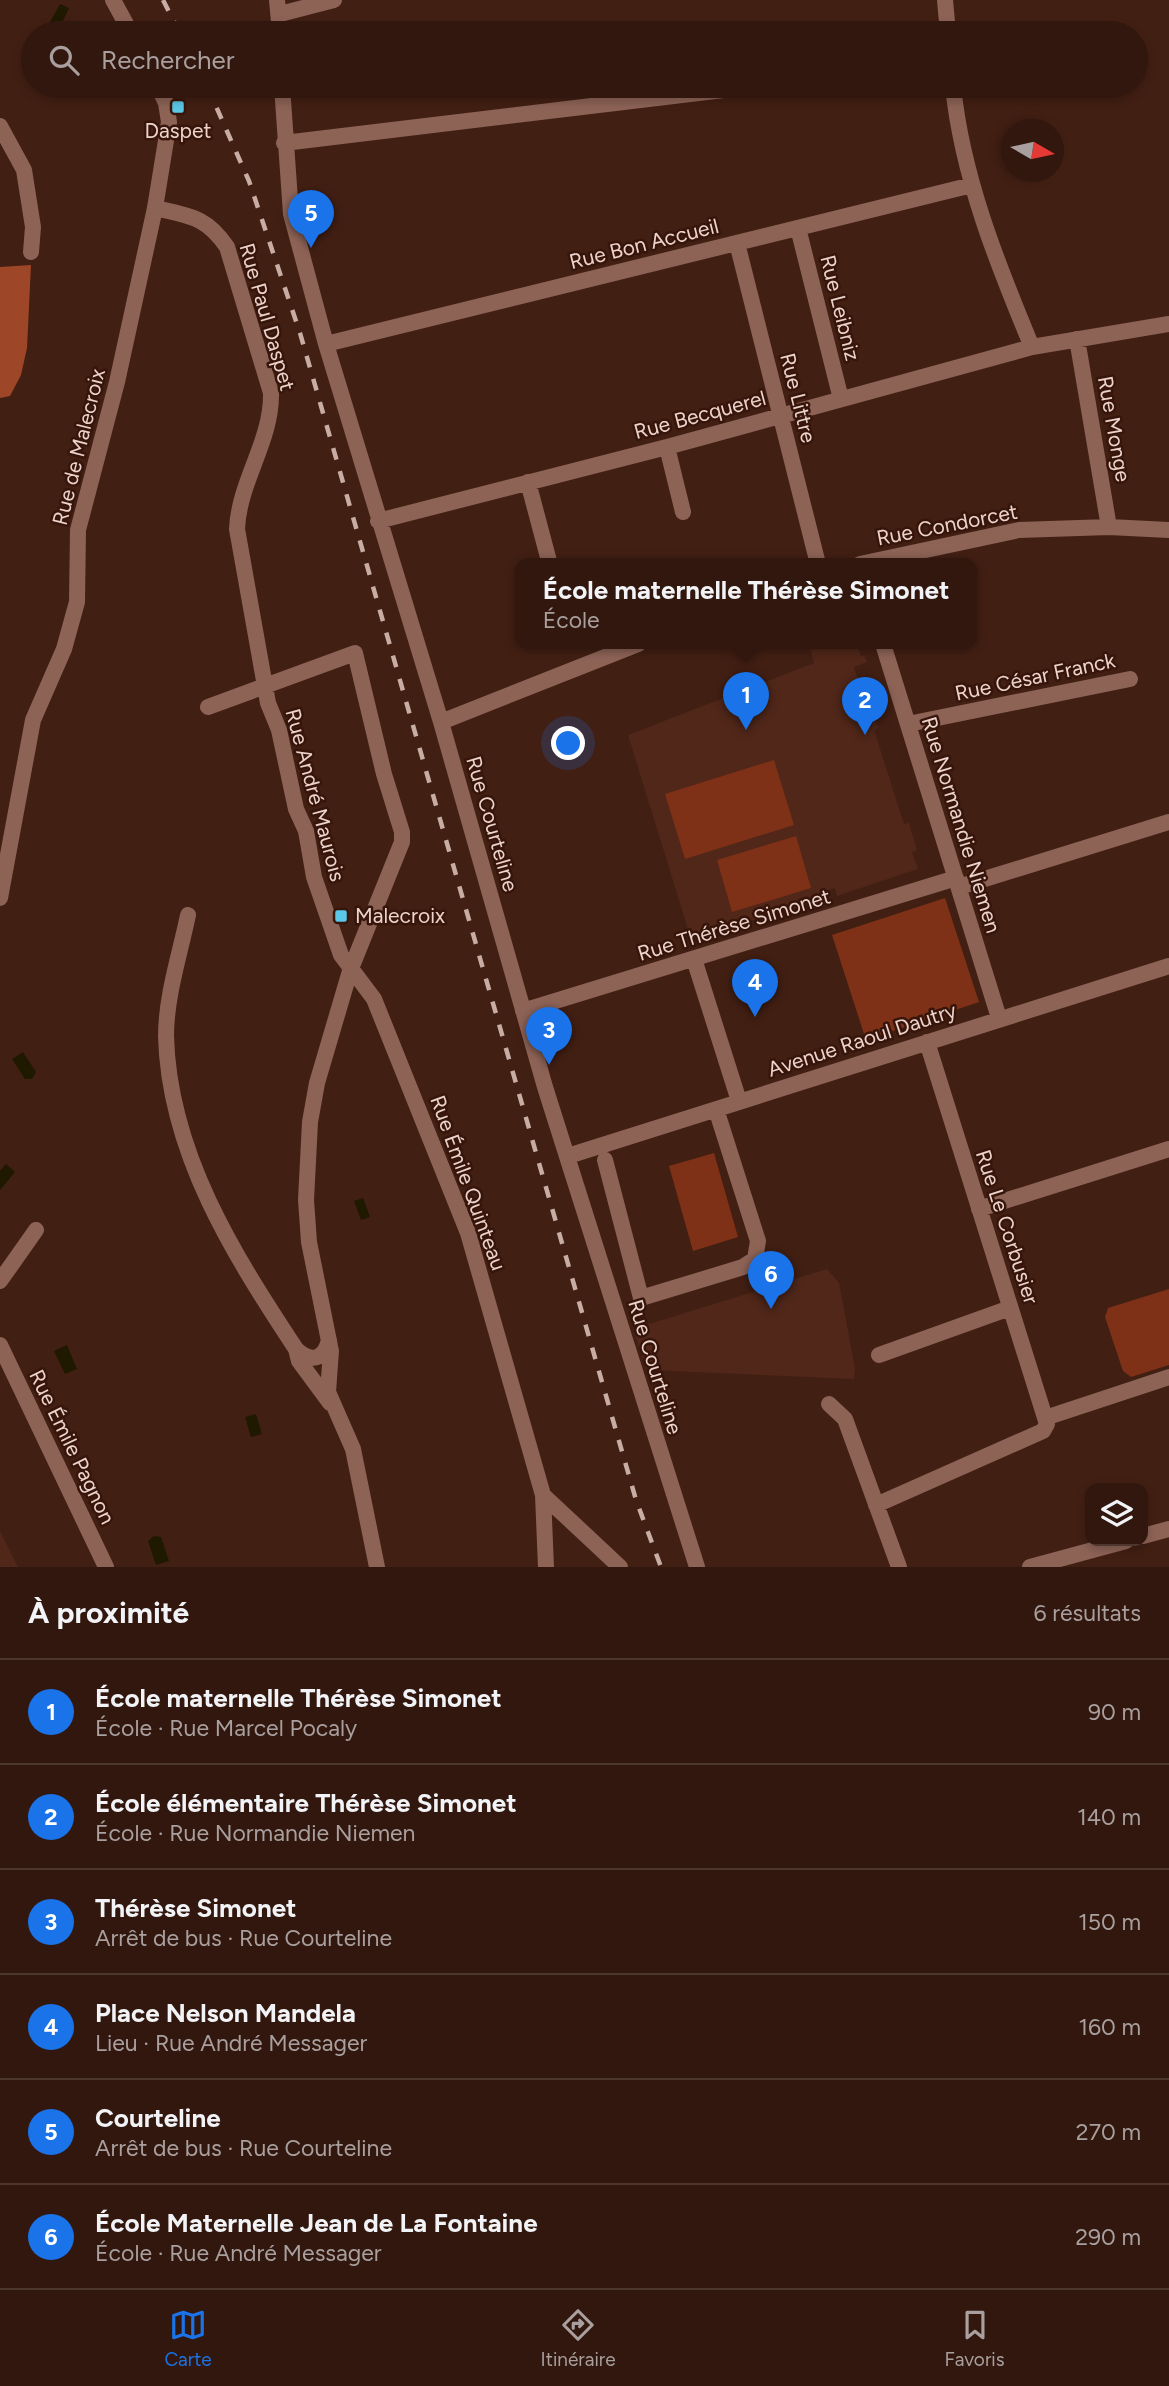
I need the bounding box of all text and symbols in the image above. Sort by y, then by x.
search box [21,21,1148,98]
icon: search [45,41,83,79]
text: Rechercher [101,44,235,76]
marker: Daspet [170,99,186,115]
place label: Daspet [145,118,211,143]
north arrow [1001,119,1064,182]
pin: 5 [288,190,334,248]
street label: Rue Bon Accueil [567,213,721,274]
street label: Rue Paul Daspet [234,240,301,394]
street label: Rue Leibniz [815,252,866,363]
street label: Rue Littre [775,350,822,445]
street label: Rue de Malecroix [47,366,110,528]
street label: Rue Monge [1093,374,1136,484]
street label: Rue Becquerel [631,385,769,444]
street label: Rue Condorcet [874,499,1019,550]
popup [515,558,977,649]
text: École maternelle Thérèse Simonet [543,574,949,606]
text: École [543,606,600,634]
street label: Rue César Franck [952,647,1118,706]
pin: 1 [723,672,769,730]
pin: 2 [842,677,888,735]
street label: Rue André Maurois [280,706,351,884]
street label: Rue Normandie Niemen [917,714,1006,936]
your location [551,726,585,760]
street label: Rue Courteline [461,753,524,894]
street label: Rue Thérèse Simonet [634,883,833,966]
place label: Malecroix [355,903,445,928]
marker: Malecroix [333,908,349,924]
pin: 4 [732,959,778,1017]
street label: Avenue Raoul Dautry [764,997,959,1082]
pin: 3 [526,1007,572,1065]
street label: Rue Émile Quinteau [425,1092,512,1274]
street label: Rue Le Corbusier [971,1147,1044,1307]
pin: 6 [748,1251,794,1309]
street label: Rue Courteline [623,1296,688,1437]
street label: Rue Émile Pagnon [24,1366,121,1528]
map controls [1085,1483,1148,1546]
button: layers [1085,1483,1148,1546]
text: À proximité [28,1594,189,1631]
text: 6 résultats [1034,1599,1141,1627]
text: École maternelle Thérèse Simonet [95,1682,502,1714]
text: 1 [46,1698,56,1726]
text: 90 m [1088,1698,1141,1726]
text: École · Rue Marcel Pocaly [95,1714,357,1742]
text: École élémentaire Thérèse Simonet [95,1787,517,1819]
text: 2 [44,1803,58,1831]
text: 140 m [1077,1803,1141,1831]
text: École · Rue Normandie Niemen [95,1819,415,1847]
text: Thérèse Simonet [95,1892,297,1924]
text: 3 [45,1908,57,1936]
text: 150 m [1078,1908,1141,1936]
text: Arrêt de bus · Rue Courteline [95,1924,392,1952]
text: Place Nelson Mandela [95,1997,356,2029]
text: 4 [44,2013,58,2041]
text: 160 m [1078,2013,1141,2041]
text: Lieu · Rue André Messager [95,2029,367,2057]
text: Courteline [95,2102,221,2134]
text: 5 [44,2118,58,2146]
text: 270 m [1076,2118,1141,2146]
text: Arrêt de bus · Rue Courteline [95,2134,392,2162]
text: École Maternelle Jean de La Fontaine [95,2207,538,2239]
text: 6 [44,2223,58,2251]
text: 290 m [1075,2223,1141,2251]
text: École · Rue André Messager [95,2239,382,2267]
tab: Carte [164,2306,212,2371]
tab: Itinéraire [541,2306,616,2371]
tab: Favoris [944,2306,1005,2371]

